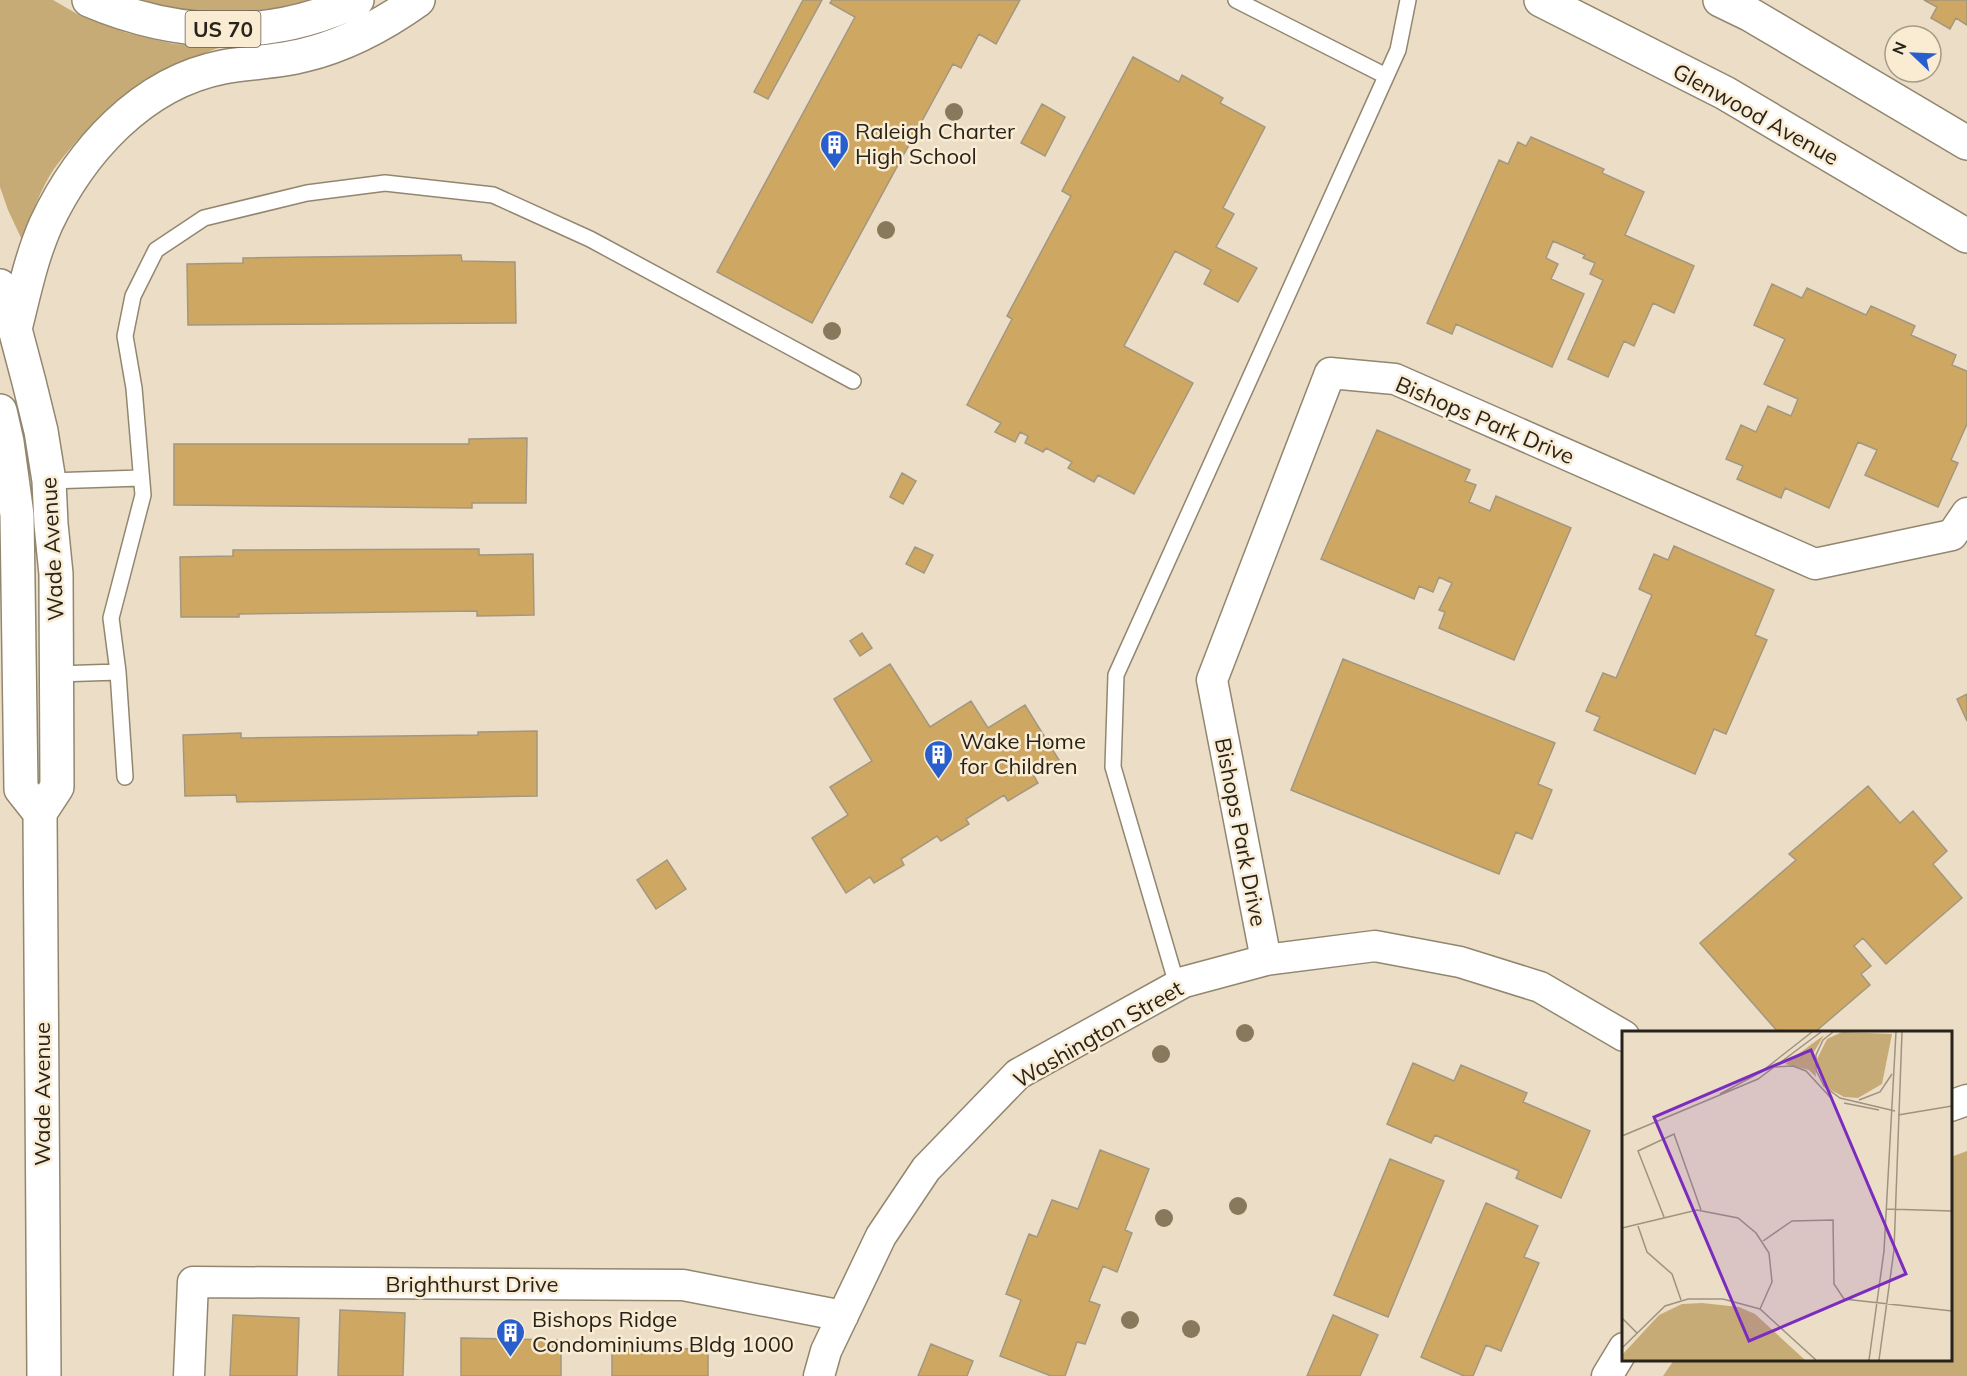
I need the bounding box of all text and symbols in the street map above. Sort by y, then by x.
road number: US 70 [186,11,260,47]
north arrow [1883,24,1943,84]
text: N [1888,39,1911,58]
street label: Glenwood Avenue [1668,57,1844,171]
place label: Raleigh Charter High School [855,117,1015,170]
building icon: Raleigh Charter High School [818,128,850,170]
street label: Bishops Park Drive [1391,370,1579,470]
street label: Wade Avenue [34,476,70,622]
place label: Wake Home for Children [960,727,1086,780]
street label: Bishops Park Drive [1209,735,1273,929]
building icon: Wake Home for Children [923,738,955,780]
street label: Washington Street [1008,974,1188,1094]
street label: Wade Avenue [28,1022,56,1166]
inset map [1622,1031,1952,1361]
street label: Brighthurst Drive [386,1270,558,1298]
place label: Bishops Ridge Condominiums Bldg 1000 [532,1305,794,1358]
building icon: Bishops Ridge Condominiums Bldg 1000 [495,1316,527,1358]

